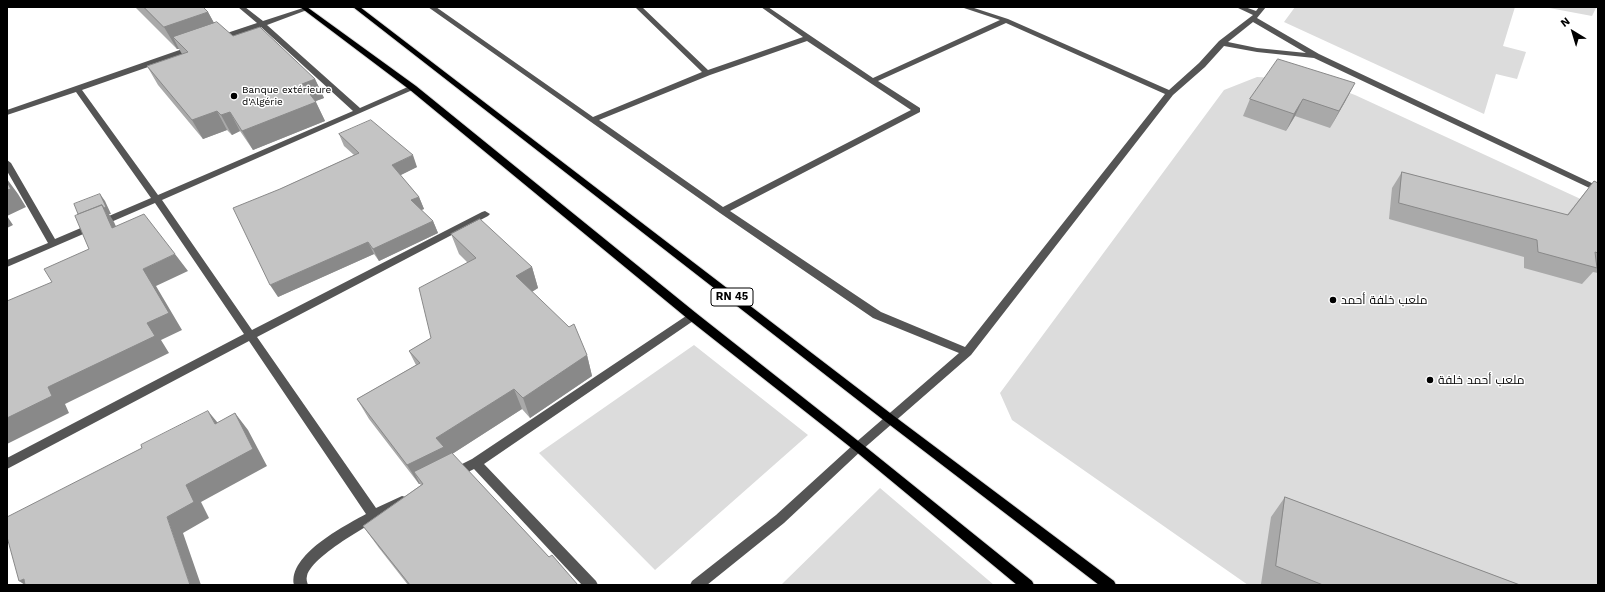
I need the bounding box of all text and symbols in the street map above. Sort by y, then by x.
north arrow [1553,12,1593,52]
text: N [1558,15,1573,30]
place label: Banque extérieure d'Algérie [242,84,331,108]
marker: Banque extérieure d'Algérie [229,91,239,101]
road number: RN 45 [711,288,753,306]
place label: ملعب خلفة أحمد [1341,293,1427,307]
marker: ملعب خلفة أحمد [1328,295,1338,305]
place label: ملعب أحمد خلفة [1438,373,1524,387]
marker: ملعب أحمد خلفة [1425,375,1435,385]

